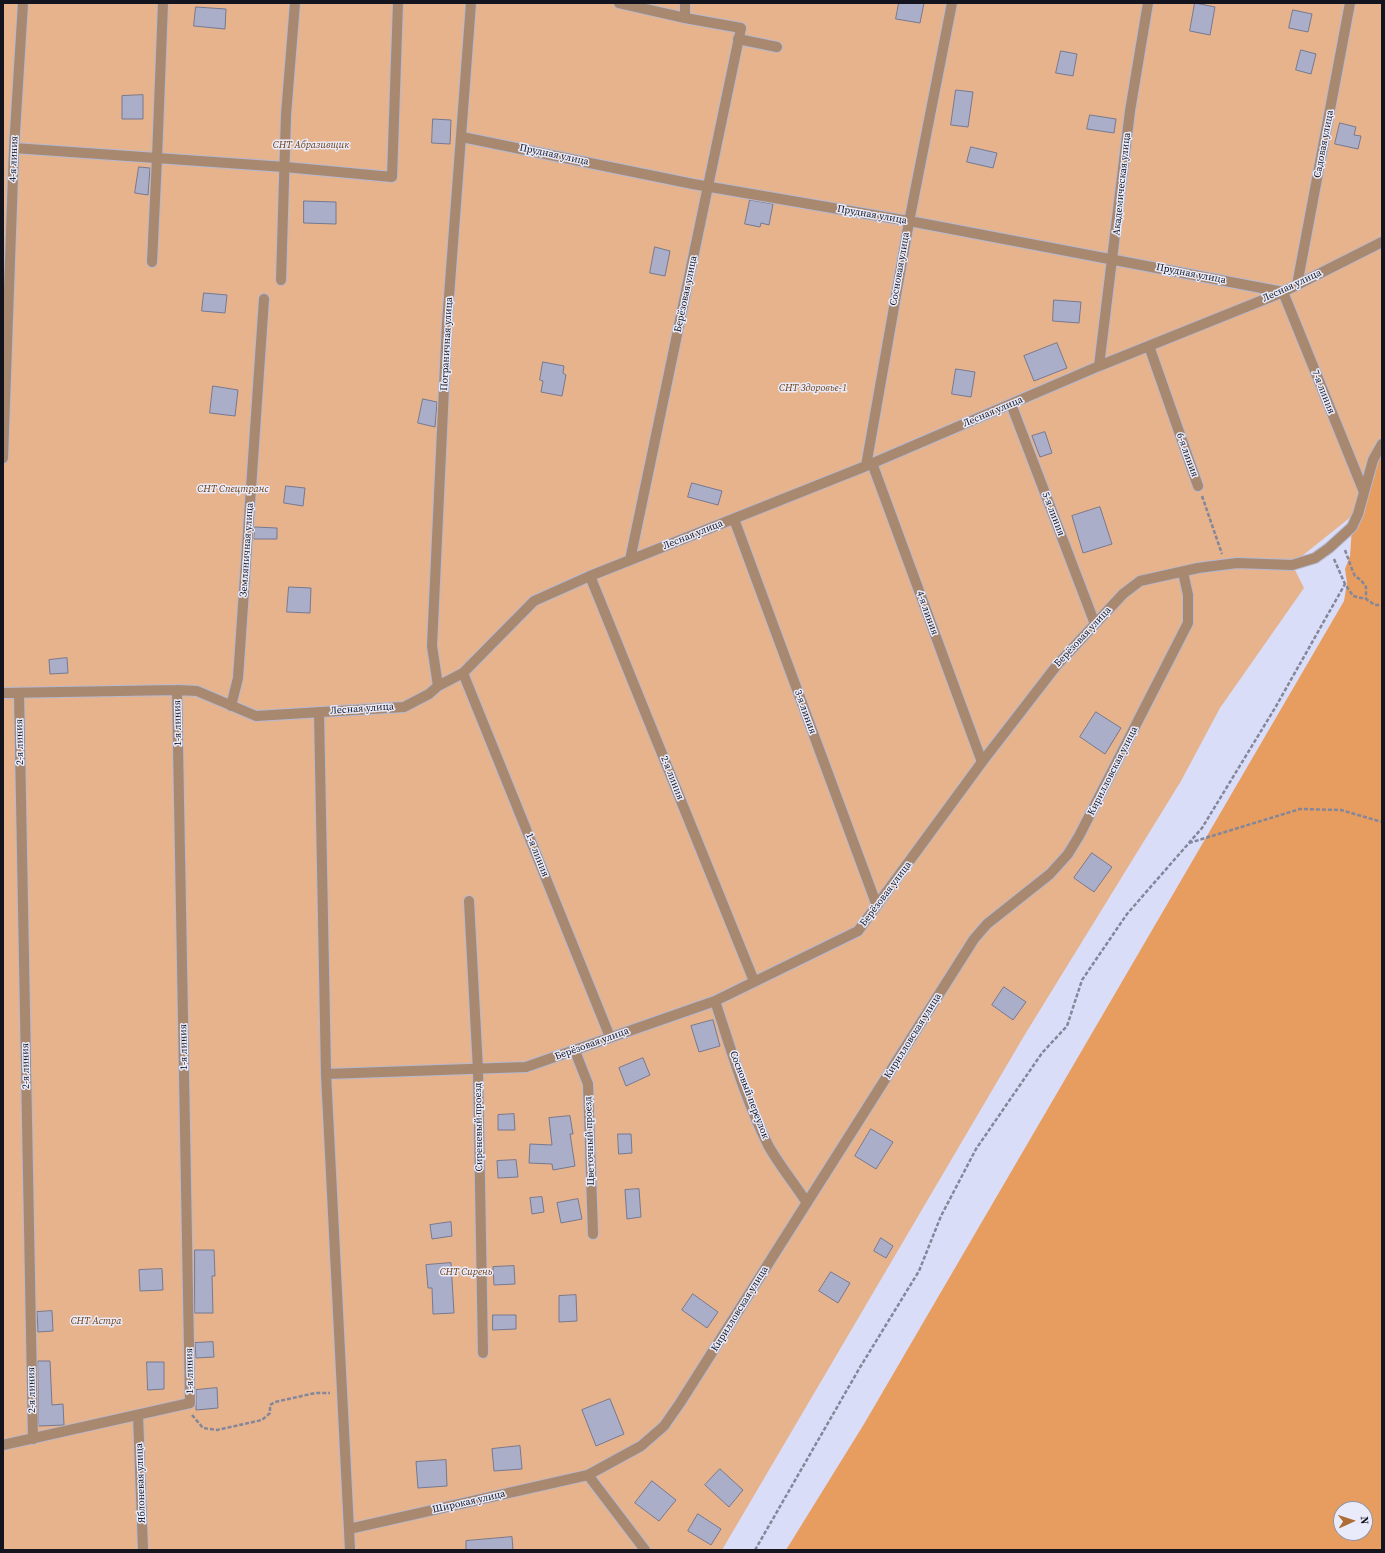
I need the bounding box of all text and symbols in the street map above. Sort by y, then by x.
street label: Садовая улица [1312,109,1336,179]
street label: Академическая улица [1111,132,1133,236]
street label: 4-я линия [7,136,21,182]
park label: СНТ Абразивщик [273,139,349,151]
street label: Прудная улица [518,142,590,168]
street label: Прудная улица [836,203,908,227]
street label: Сосновая улица [888,231,912,307]
street label: Берёзовая улица [672,255,700,333]
street label: Прудная улица [1155,261,1227,287]
street label: Лесная улица [1260,267,1324,305]
street label: Пограничная улица [439,297,455,391]
street label: 7-я линия [1309,368,1337,416]
park label: СНТ Здоровье-1 [779,382,847,394]
street label: Лесная улица [961,394,1025,430]
street label: 6-я линия [1173,431,1201,479]
park label: СНТ Спецтранс [197,483,269,495]
street label: 5-я линия [1039,490,1067,538]
street label: Земляничная улица [238,502,256,598]
street label: Лесная улица [661,517,725,553]
street label: 4-я линия [913,589,941,637]
street label: Берёзовая улица [1052,604,1114,670]
street label: 3-я линия [791,688,819,736]
street label: 1-я линия [172,700,184,746]
street label: Лесная улица [330,701,394,717]
street label: 2-я линия [14,719,26,765]
street label: Кирилловская улица [1085,725,1141,817]
street label: 2-я линия [658,754,686,802]
street label: 1-я линия [523,831,551,879]
street label: Берёзовая улица [858,859,914,929]
street label: Кирилловская улица [882,991,944,1081]
street label: 1-я линия [178,1024,190,1070]
street label: Берёзовая улица [553,1025,631,1063]
street label: 2-я линия [20,1043,32,1089]
street label: Сосновый переулок [727,1049,771,1141]
street label: Сиреневый проезд [472,1082,486,1172]
street label: Цветочный проезд [582,1096,598,1186]
street label: Кирилловская улица [709,1264,771,1354]
park label: СНТ Сирень [440,1266,492,1278]
park label: СНТ Астра [71,1315,121,1327]
street label: 1-я линия [184,1348,196,1394]
street label: 2-я линия [26,1367,38,1413]
street label: Яблоневая улица [134,1443,148,1523]
street label: Широкая улица [431,1488,507,1516]
north arrow [1333,1501,1373,1541]
text: N [1357,1516,1372,1525]

